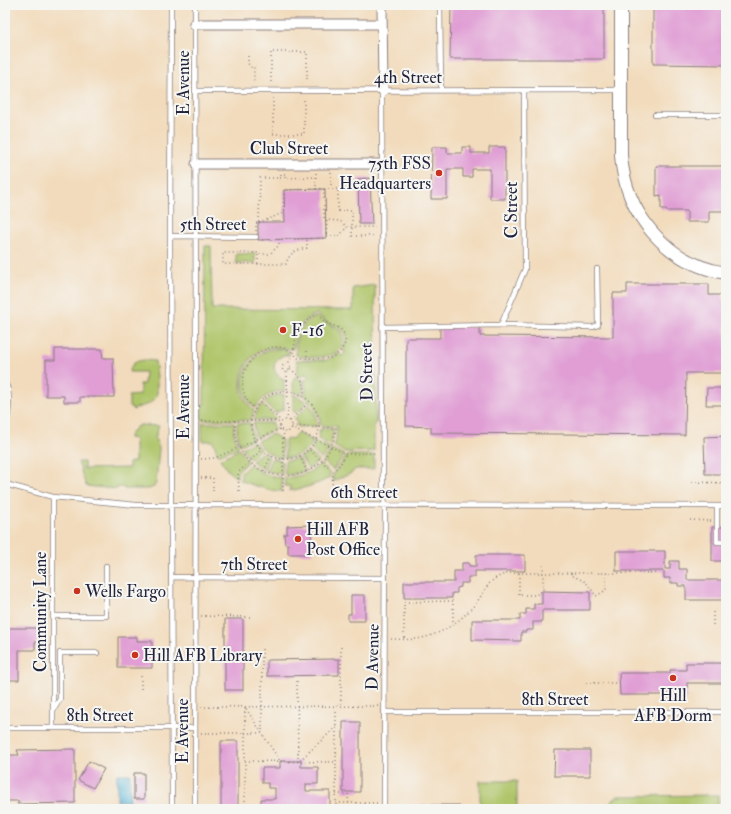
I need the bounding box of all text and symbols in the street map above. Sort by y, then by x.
street label: E Avenue [173,50,194,116]
street label: 4th Street [374,67,443,88]
street label: Club Street [250,138,329,159]
place label: 75th FSS Headquarters [339,153,431,194]
marker: 75th FSS Headquarters [434,168,444,178]
street label: C Street [501,181,522,239]
street label: 5th Street [180,214,247,235]
place label: F-16 [291,320,325,341]
marker: F-16 [278,325,288,335]
street label: D Street [355,342,378,401]
street label: E Avenue [173,374,194,440]
street label: 6th Street [330,482,398,503]
place label: Hill AFB Post Office [306,519,380,560]
marker: Hill AFB Post Office [293,534,303,544]
street label: Community Lane [30,552,52,672]
street label: 7th Street [221,554,288,575]
place label: Wells Fargo [84,581,166,602]
marker: Wells Fargo [72,586,82,596]
street label: D Avenue [361,624,384,691]
place label: Hill AFB Library [143,645,263,667]
marker: Hill AFB Library [130,650,140,660]
marker: Hill AFB Dorm [668,673,678,683]
place label: Hill AFB Dorm [633,685,712,726]
street label: 8th Street [522,689,589,710]
street label: E Avenue [172,698,193,764]
street label: 8th Street [67,705,134,726]

